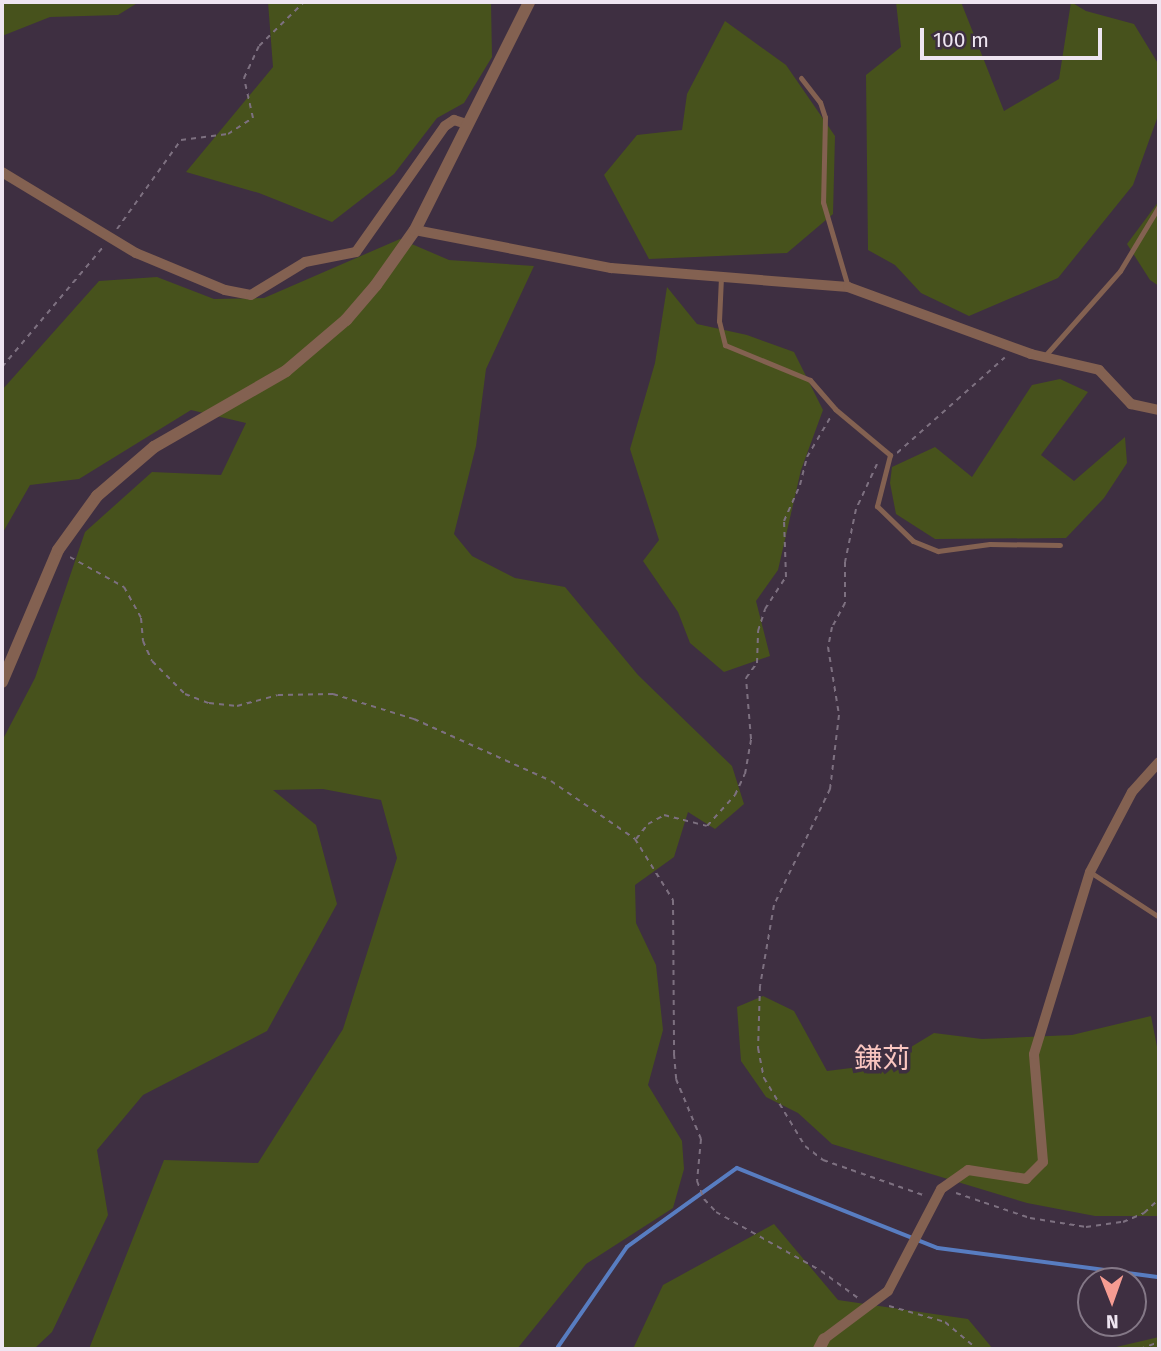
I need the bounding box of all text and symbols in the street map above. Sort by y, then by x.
scale bar [923,14,1105,58]
text: 100 m [933,27,989,53]
district label: 鎌苅 [854,1042,910,1076]
north arrow [1077,1267,1147,1337]
text: N [1106,1310,1119,1333]

